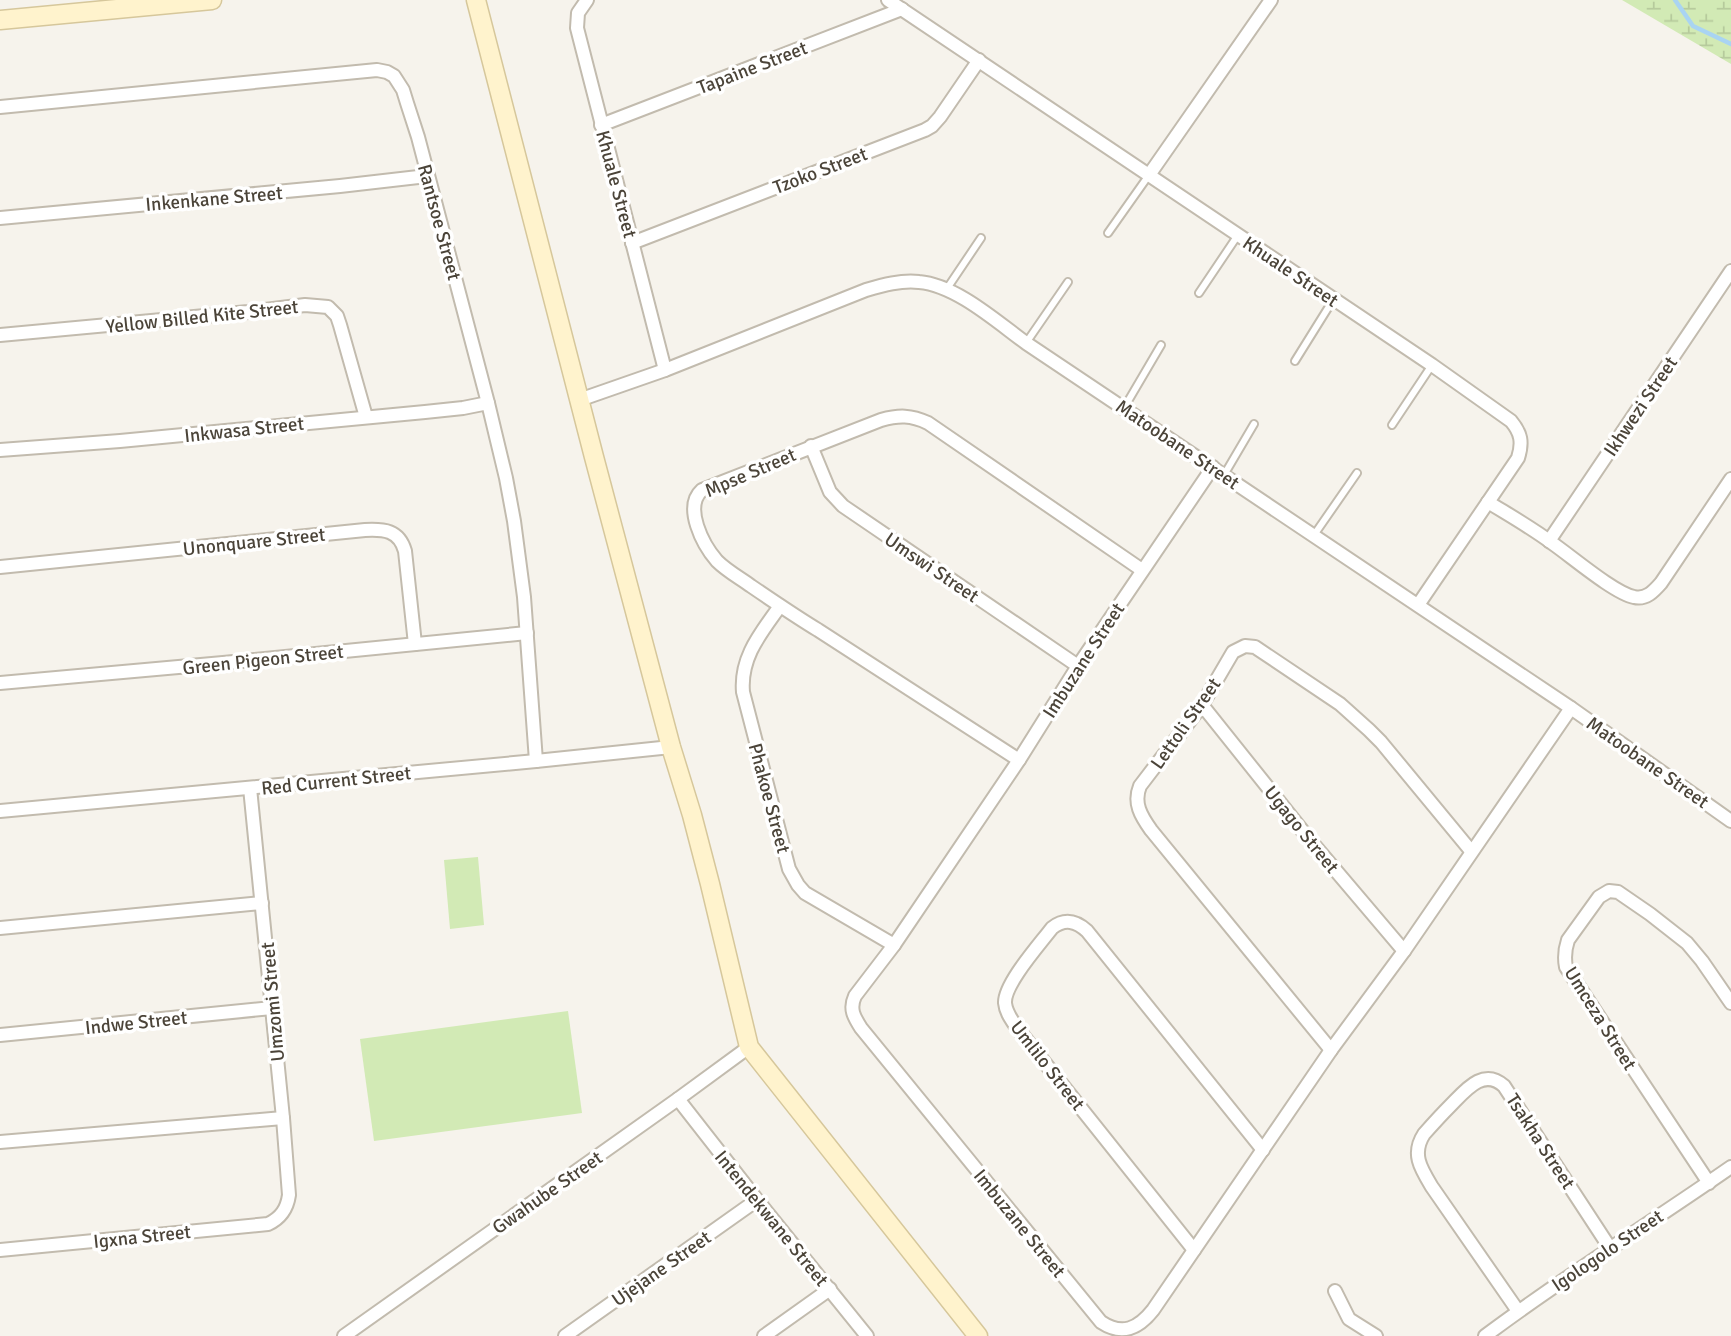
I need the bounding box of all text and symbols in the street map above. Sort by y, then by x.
street label: Tapaine Street [694,36,811,100]
street label: Khuale Street [590,128,642,241]
street label: Tzoko Street [770,142,871,200]
street label: Rantsoe Street [412,162,466,283]
street label: Inkenkane Street [144,181,284,217]
street label: Khuale Street [1238,231,1343,313]
street label: Yellow Billed Kite Street [105,295,300,339]
street label: Ikhwezi Street [1599,352,1683,461]
street label: Matoobane Street [1111,395,1244,495]
street label: Inkwasa Street [183,412,306,448]
street label: Mpse Street [701,443,800,503]
street label: Unonquare Street [182,523,327,561]
street label: Umswi Street [880,527,984,608]
street label: Imbuzane Street [1038,598,1130,723]
street label: Green Pigeon Street [181,640,345,680]
street label: Lettoli Street [1146,673,1226,774]
street label: Matoobane Street [1581,712,1714,814]
street label: Phakoe Street [743,741,795,856]
street label: Red Current Street [260,761,413,801]
street label: Ugago Street [1259,781,1344,879]
street label: Umzomi Street [256,941,290,1063]
street label: Umceza Street [1559,962,1642,1075]
street label: Indwe Street [84,1006,189,1040]
street label: Umlilo Street [1005,1016,1090,1116]
street label: Tsakha Street [1500,1089,1580,1194]
street label: Gwahube Street [488,1146,608,1240]
street label: Intendekwane Street [709,1146,834,1292]
street label: Imbuzane Street [968,1164,1071,1283]
street label: Igologolo Street [1547,1204,1668,1297]
street label: Igxna Street [92,1220,192,1254]
street label: Ujejane Street [607,1226,716,1312]

